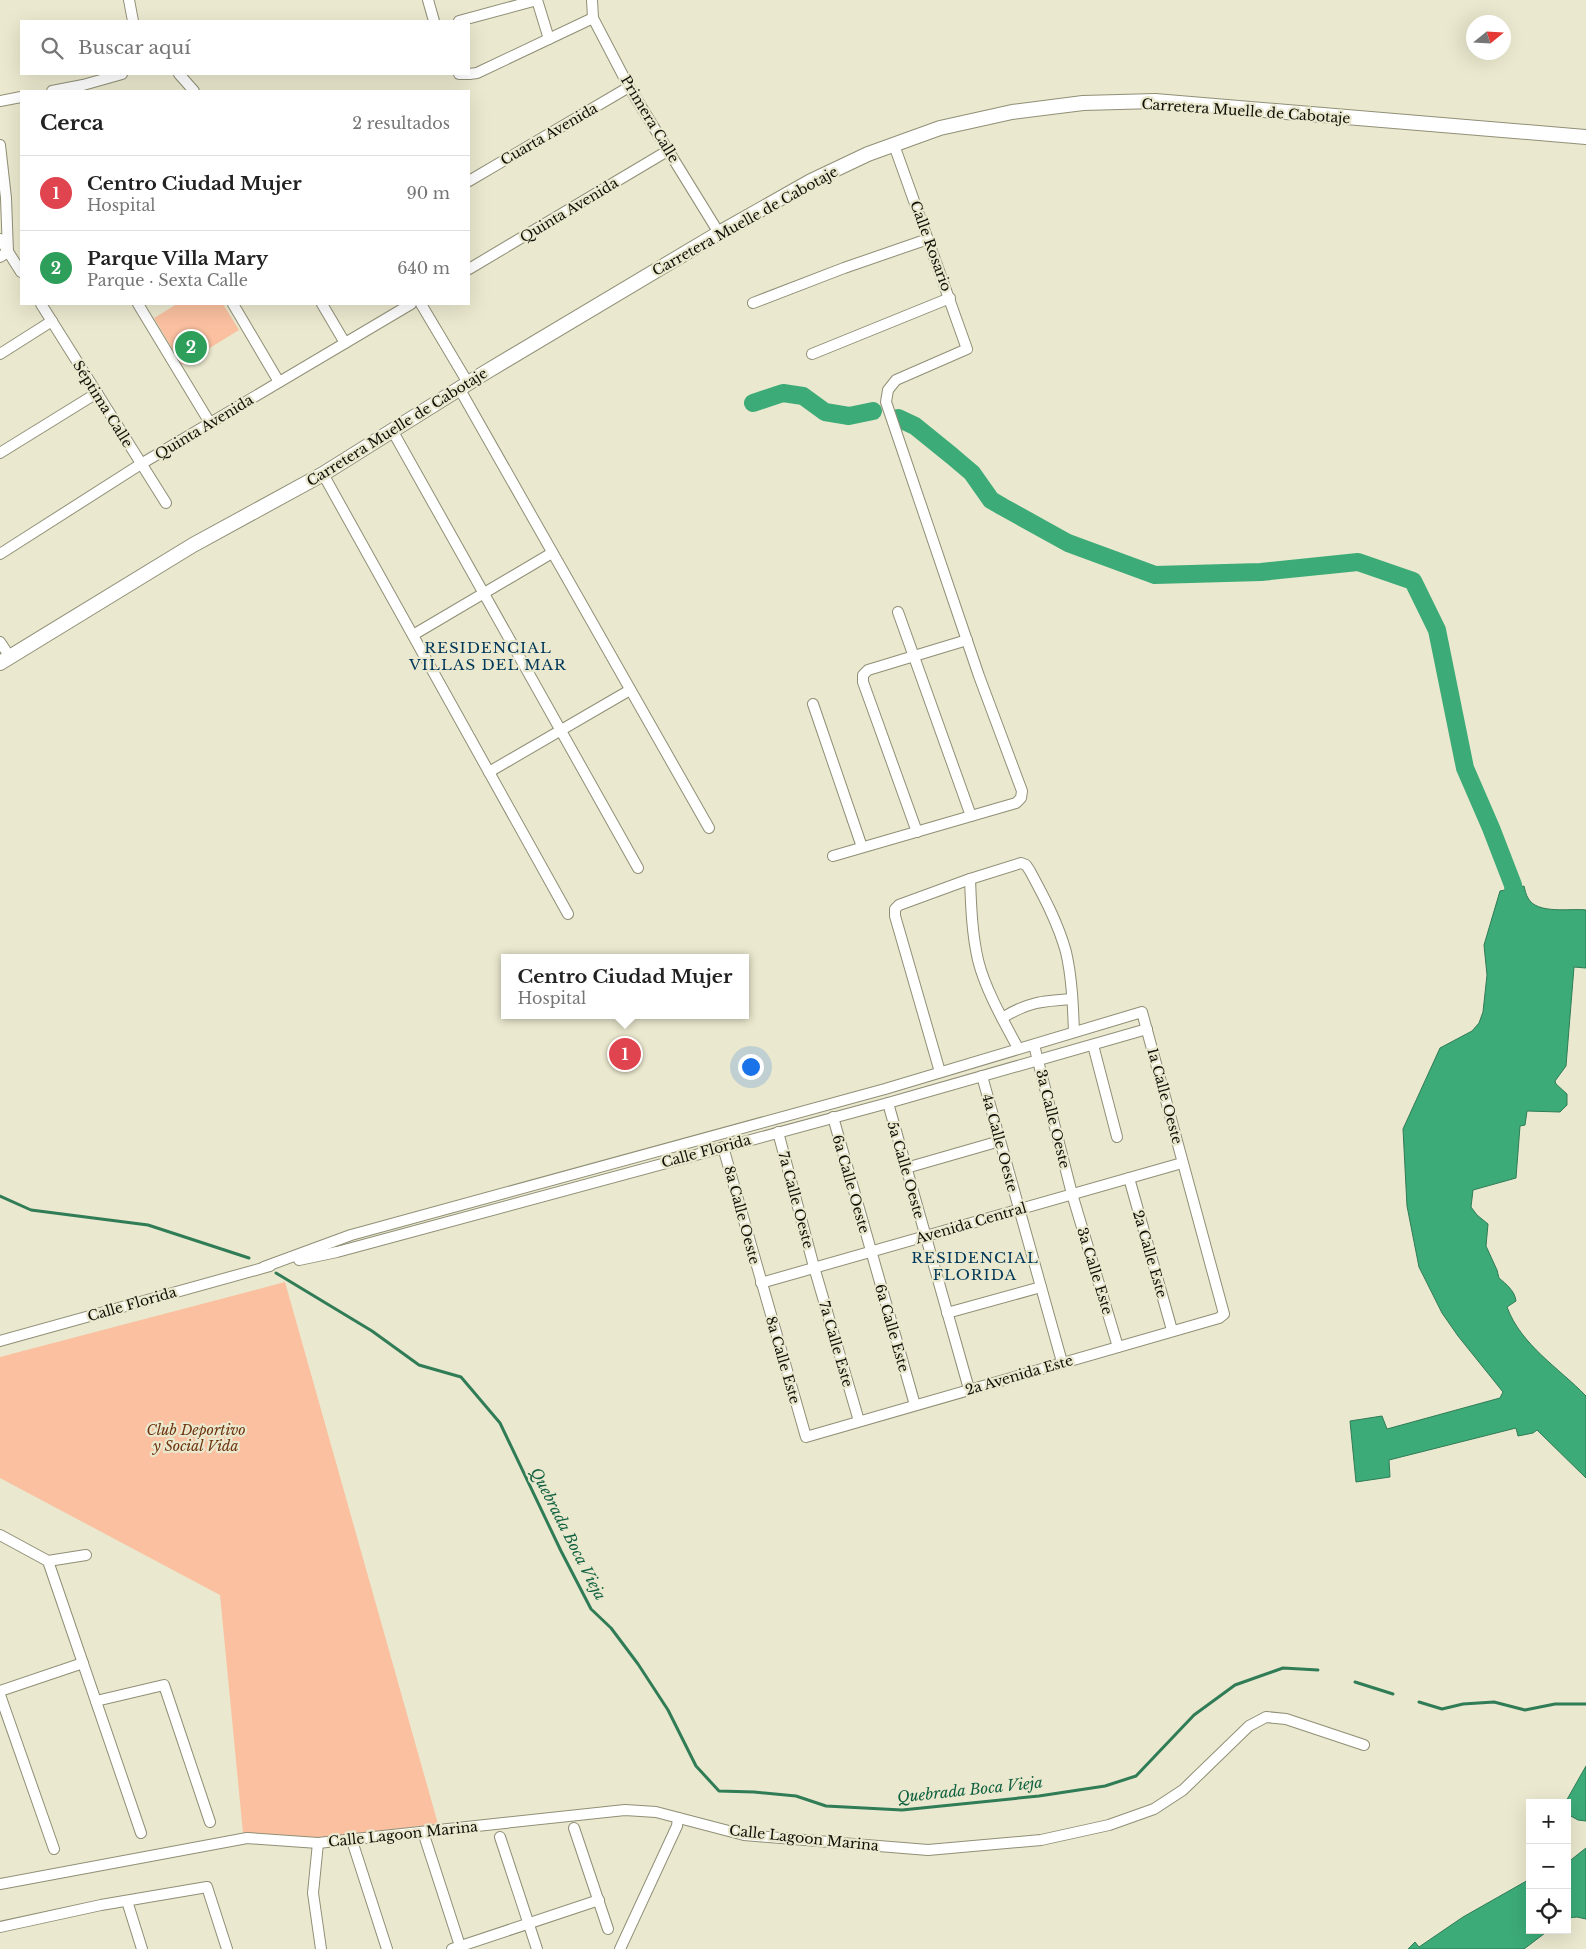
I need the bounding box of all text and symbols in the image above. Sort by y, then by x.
north arrow [1466,15,1511,60]
search box [20,20,470,75]
icon: search [38,34,66,62]
text: Buscar aquí [78,36,191,59]
street label: Primera Calle [617,72,683,166]
street label: Carretera Muelle de Cabotaje [1141,95,1351,127]
street label: Cuarta Avenida [497,99,601,169]
text: Cerca [40,110,104,136]
text: 2 resultados [352,113,450,133]
street label: Carretera Muelle de Cabotaje [649,162,841,280]
text: Centro Ciudad Mujer [87,172,302,195]
street label: Quinta Avenida [517,173,622,246]
text: 1 [53,183,59,203]
text: 90 m [407,183,450,203]
text: Hospital [87,195,156,215]
street label: Calle Rosario [906,198,956,294]
text: Parque Villa Mary [87,247,268,270]
text: 2 [51,258,61,278]
text: 640 m [397,258,450,278]
text: Parque · Sexta Calle [87,270,248,290]
pin: 2 [175,328,207,366]
street label: Séptima Calle [69,357,137,451]
street label: Carretera Muelle de Cabotaje [303,364,491,490]
street label: Quinta Avenida [152,390,257,463]
district label: RESIDENCIAL VILLAS DEL MAR [408,638,567,674]
popup [501,954,749,1019]
text: Centro Ciudad Mujer [518,965,732,988]
text: Hospital [518,988,586,1008]
pin: 1 [609,1035,641,1073]
street label: 1a Calle Oeste [1144,1046,1186,1146]
your location [738,1054,764,1080]
street label: 3a Calle Oeste [1032,1068,1074,1170]
street label: 4a Calle Oeste [978,1092,1022,1194]
street label: 5a Calle Oeste [883,1119,929,1221]
street label: Calle Florida [659,1130,753,1172]
street label: 6a Calle Oeste [828,1133,874,1235]
street label: 7a Calle Oeste [774,1150,818,1250]
street label: 8a Calle Oeste [720,1164,764,1266]
street label: Avenida Central [912,1198,1029,1248]
street label: 2a Calle Este [1129,1208,1171,1300]
street label: 3a Calle Este [1073,1225,1117,1317]
district label: RESIDENCIAL FLORIDA [911,1248,1039,1284]
street label: 6a Calle Este [871,1282,913,1374]
street label: Calle Florida [85,1283,179,1325]
street label: 7a Calle Este [815,1299,857,1389]
street label: 8a Calle Este [762,1314,804,1406]
street label: 2a Avenida Este [963,1351,1075,1399]
park label: Club Deportivo y Social Vida [146,1421,246,1455]
water label: Quebrada Boca Vieja [527,1464,610,1603]
water label: Quebrada Boca Vieja [896,1772,1044,1807]
map controls [1526,1799,1571,1934]
button: + [1526,1799,1571,1844]
street label: Calle Lagoon Marina [327,1817,479,1851]
street label: Calle Lagoon Marina [728,1821,880,1855]
button: − [1526,1844,1571,1889]
button: locate [1526,1889,1571,1934]

